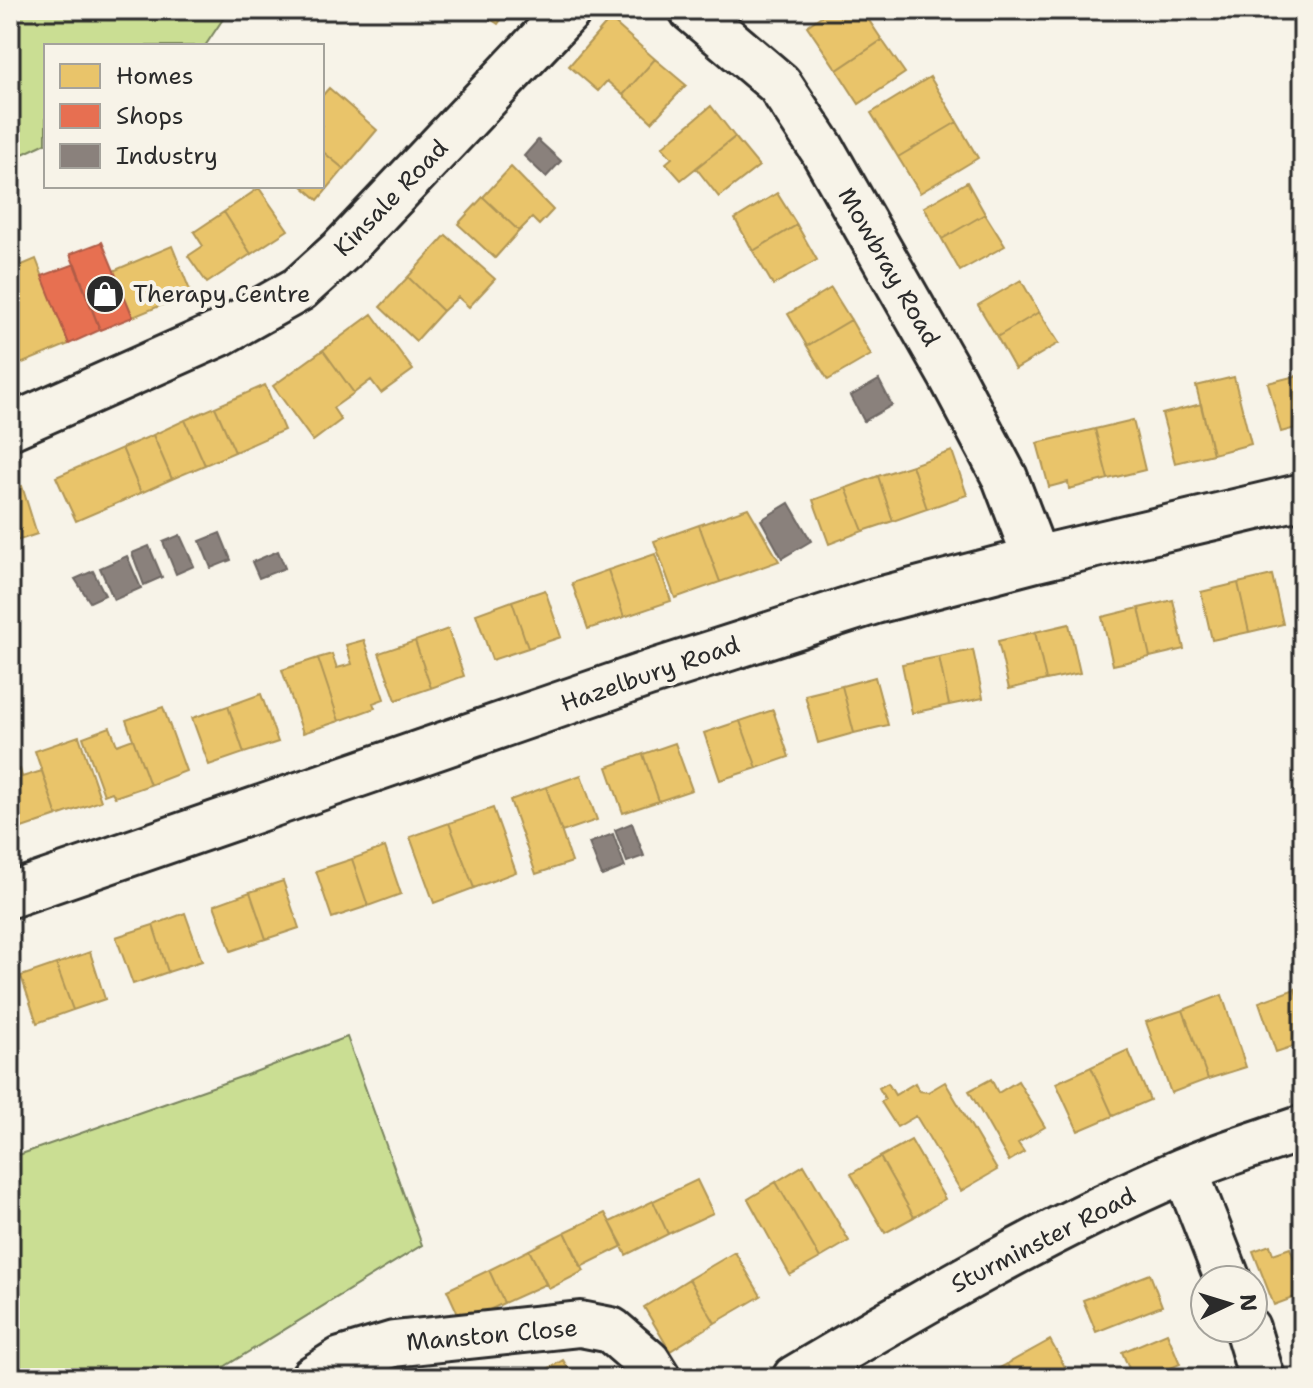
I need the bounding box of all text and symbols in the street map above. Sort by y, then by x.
legend [44,44,324,188]
text: Homes [116,60,194,92]
text: Shops [116,100,184,132]
street label: Kinsale Road [327,132,455,264]
text: Industry [116,140,218,172]
street label: Mowbray Road [831,182,947,352]
shop icon: Therapy Centre [84,273,126,315]
place label: Therapy Centre [133,278,311,310]
street label: Hazelbury Road [556,628,744,720]
street label: Sturminster Road [945,1180,1141,1300]
north arrow [1189,1264,1269,1344]
text: N [1233,1293,1264,1312]
street label: Manston Close [405,1312,579,1358]

